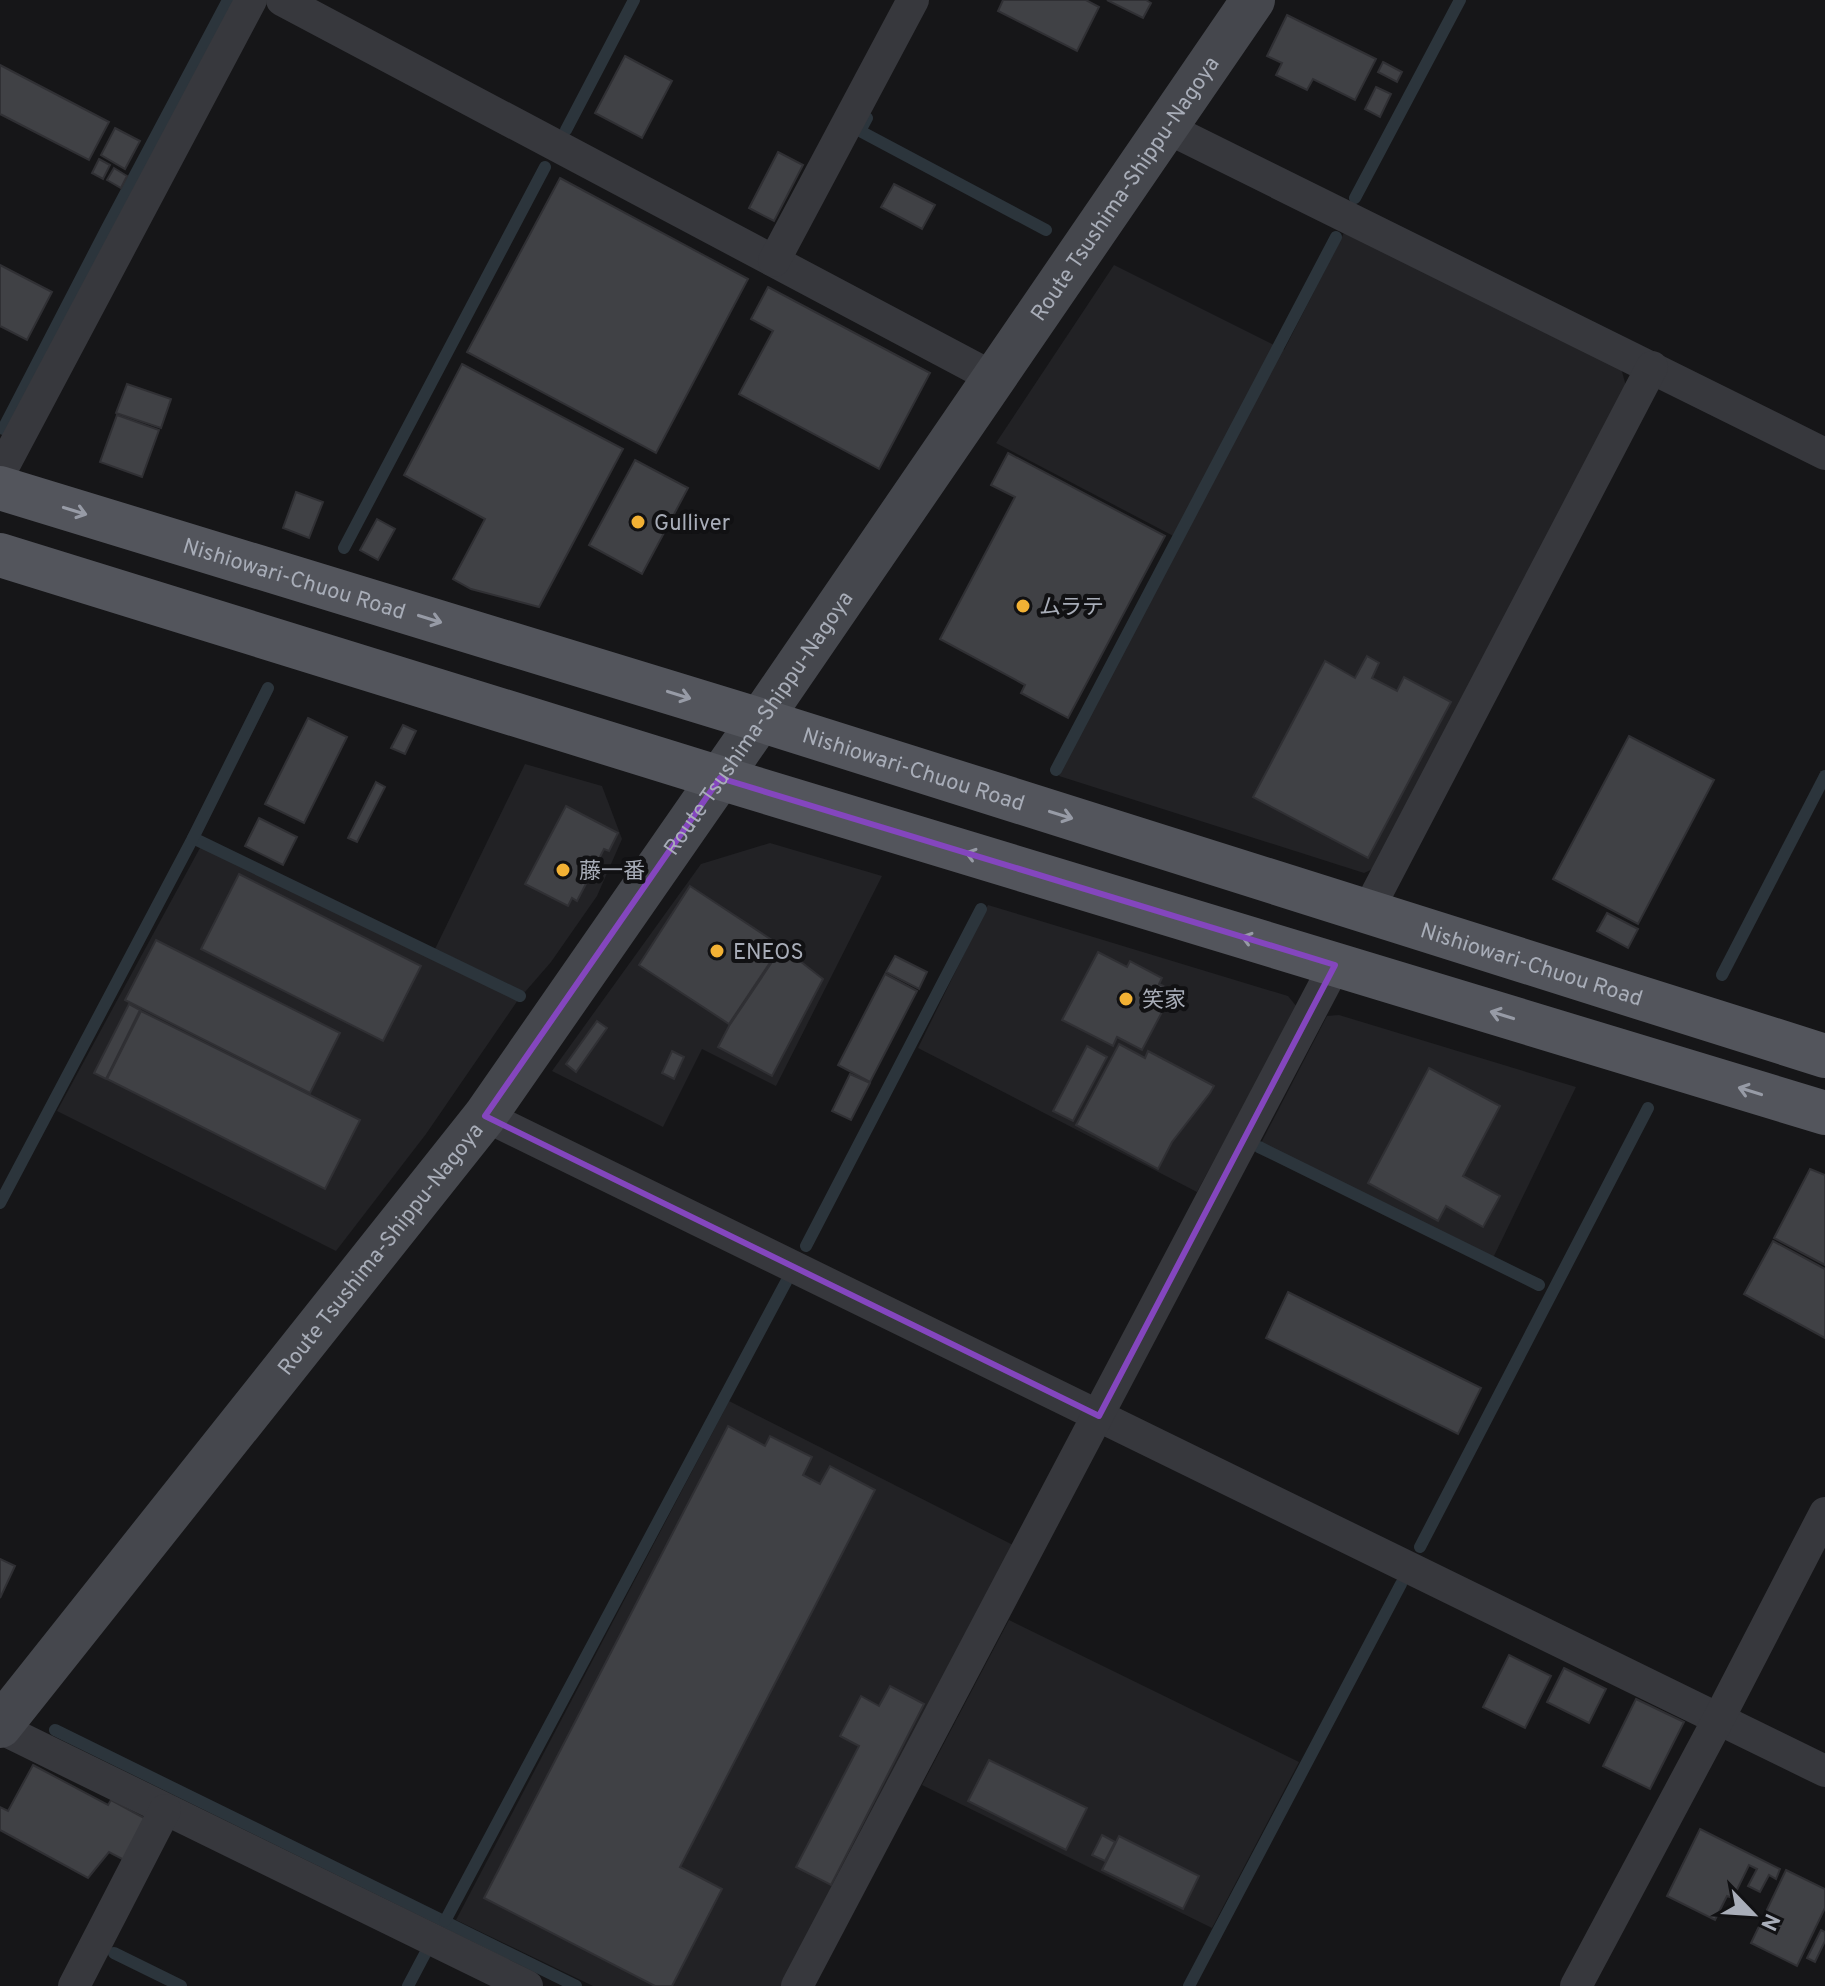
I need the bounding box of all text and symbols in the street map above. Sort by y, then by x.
street label: Route Tsushima-Shippu-Nagoya [1026,52,1226,327]
one-way arrow [61,504,87,519]
place label: Gulliver [654,511,731,538]
marker: Gulliver [629,513,647,531]
street label: Nishiowari-Chuou Road [179,534,408,627]
street label: Route Tsushima-Shippu-Nagoya [659,587,860,861]
place label: ムラテ [1039,595,1104,622]
marker: ムラテ [1014,597,1032,615]
one-way arrow [417,612,443,627]
one-way arrow [666,689,691,703]
street label: Nishiowari-Chuou Road [799,723,1028,819]
one-way arrow [1047,808,1073,823]
one-way arrow [965,848,991,863]
place label: 藤一番 [579,859,645,886]
marker: 藤一番 [554,861,572,879]
street label: Nishiowari-Chuou Road [1417,918,1646,1014]
one-way arrow [1240,932,1266,947]
place label: ENEOS [733,940,804,967]
marker: ENEOS [708,942,726,960]
place label: 笑家 [1142,988,1186,1015]
marker: 笑家 [1117,990,1135,1008]
one-way arrow [1489,1007,1515,1022]
one-way arrow [1738,1083,1764,1098]
street label: Route Tsushima-Shippu-Nagoya [273,1118,490,1382]
north arrow [1713,1874,1793,1954]
text: N [1753,1909,1784,1934]

